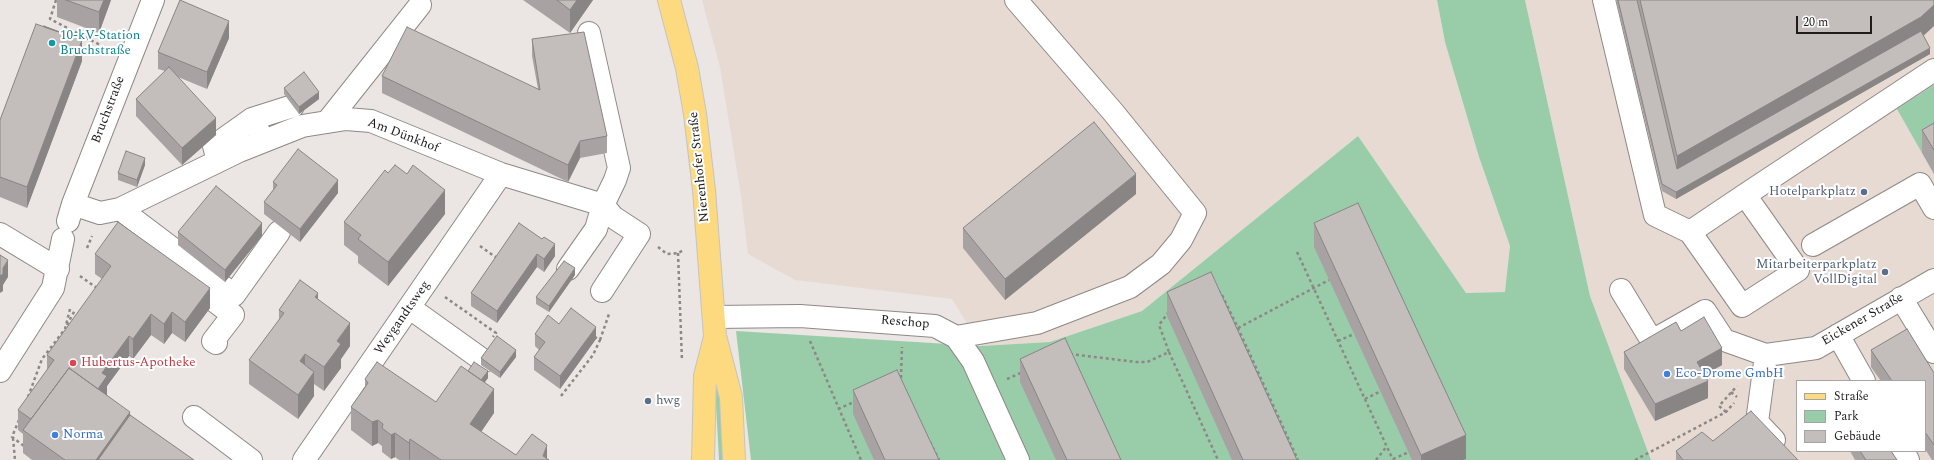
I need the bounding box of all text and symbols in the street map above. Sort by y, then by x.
scale bar [1798,8,1874,34]
text: 20 m [1803,13,1828,32]
place label: 10-kV-Station Bruchstraße [60,28,140,59]
marker: 10-kV-Station Bruchstraße [47,38,57,48]
street label: Bruchstraße [89,74,129,146]
street label: Nierenhofer Straße [686,111,714,223]
street label: Am Dünkhof [365,115,441,157]
place label: Hotelparkplatz [1769,184,1856,200]
marker: Hotelparkplatz [1859,187,1869,197]
place label: Mitarbeiterparkplatz VollDigital [1756,257,1877,288]
marker: Mitarbeiterparkplatz VollDigital [1880,267,1890,277]
street label: Weygandtsweg [372,278,434,358]
street label: Eickener Straße [1819,290,1907,350]
street label: Reschop [880,313,930,333]
place label: Hubertus-Apotheke [81,355,196,371]
marker: Hubertus-Apotheke [68,358,78,368]
place label: Eco-Drome GmbH [1675,366,1784,382]
marker: Eco-Drome GmbH [1662,369,1672,379]
legend [1796,380,1926,452]
text: Straße [1834,387,1869,406]
place label: hwg [656,393,680,409]
marker: hwg [643,396,653,406]
text: Park [1834,407,1859,426]
place label: Norma [63,427,103,443]
text: Gebäude [1834,427,1881,446]
marker: Norma [50,430,60,440]

